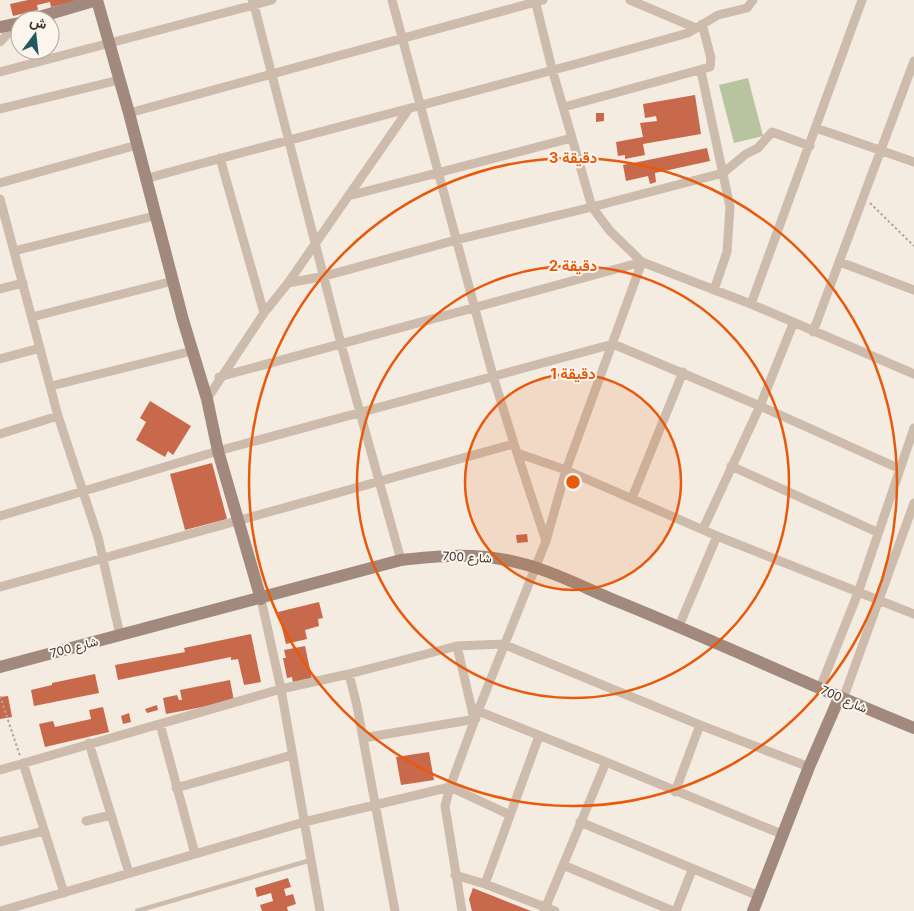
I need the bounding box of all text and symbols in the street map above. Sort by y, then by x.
north arrow [10,10,60,60]
text: ش [28,12,49,33]
text: 3 دقيقة [549,148,597,167]
text: 2 دقيقة [549,256,597,275]
text: 1 دقيقة [550,364,596,383]
centre of rings [564,473,582,491]
street label: شارع 700 [442,548,492,568]
street label: شارع 700 [48,633,100,663]
street label: شارع 700 [818,682,870,718]

